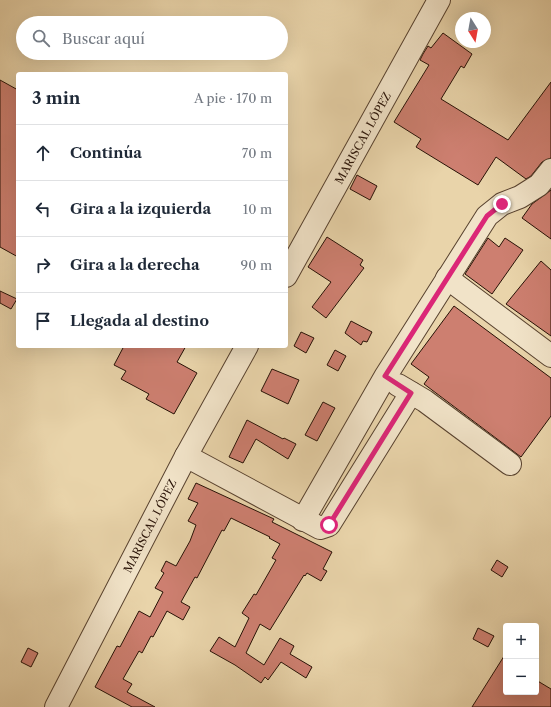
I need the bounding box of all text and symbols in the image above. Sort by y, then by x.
north arrow [455,12,491,48]
search box [16,16,288,60]
icon: search [30,27,52,49]
text: Buscar aquí [62,29,145,48]
text: 3 min [32,88,81,108]
text: A pie · 170 m [194,90,272,106]
street label: MARISCAL LÓPEZ [332,90,394,186]
icon: ahead [32,142,54,164]
text: Continúa [70,143,142,162]
text: 70 m [242,145,272,161]
route end [493,195,511,213]
icon: left [32,198,54,220]
text: Gira a la izquierda [70,199,211,218]
text: 10 m [243,201,272,217]
icon: right [32,254,54,276]
text: Gira a la derecha [70,255,200,274]
text: 90 m [241,257,272,273]
icon: arrive [32,310,54,332]
text: Llegada al destino [70,311,209,330]
street label: MARISCAL LÓPEZ [120,477,180,575]
route start [320,516,338,534]
map controls [503,623,539,695]
button: + [503,623,539,659]
button: − [503,659,539,695]

